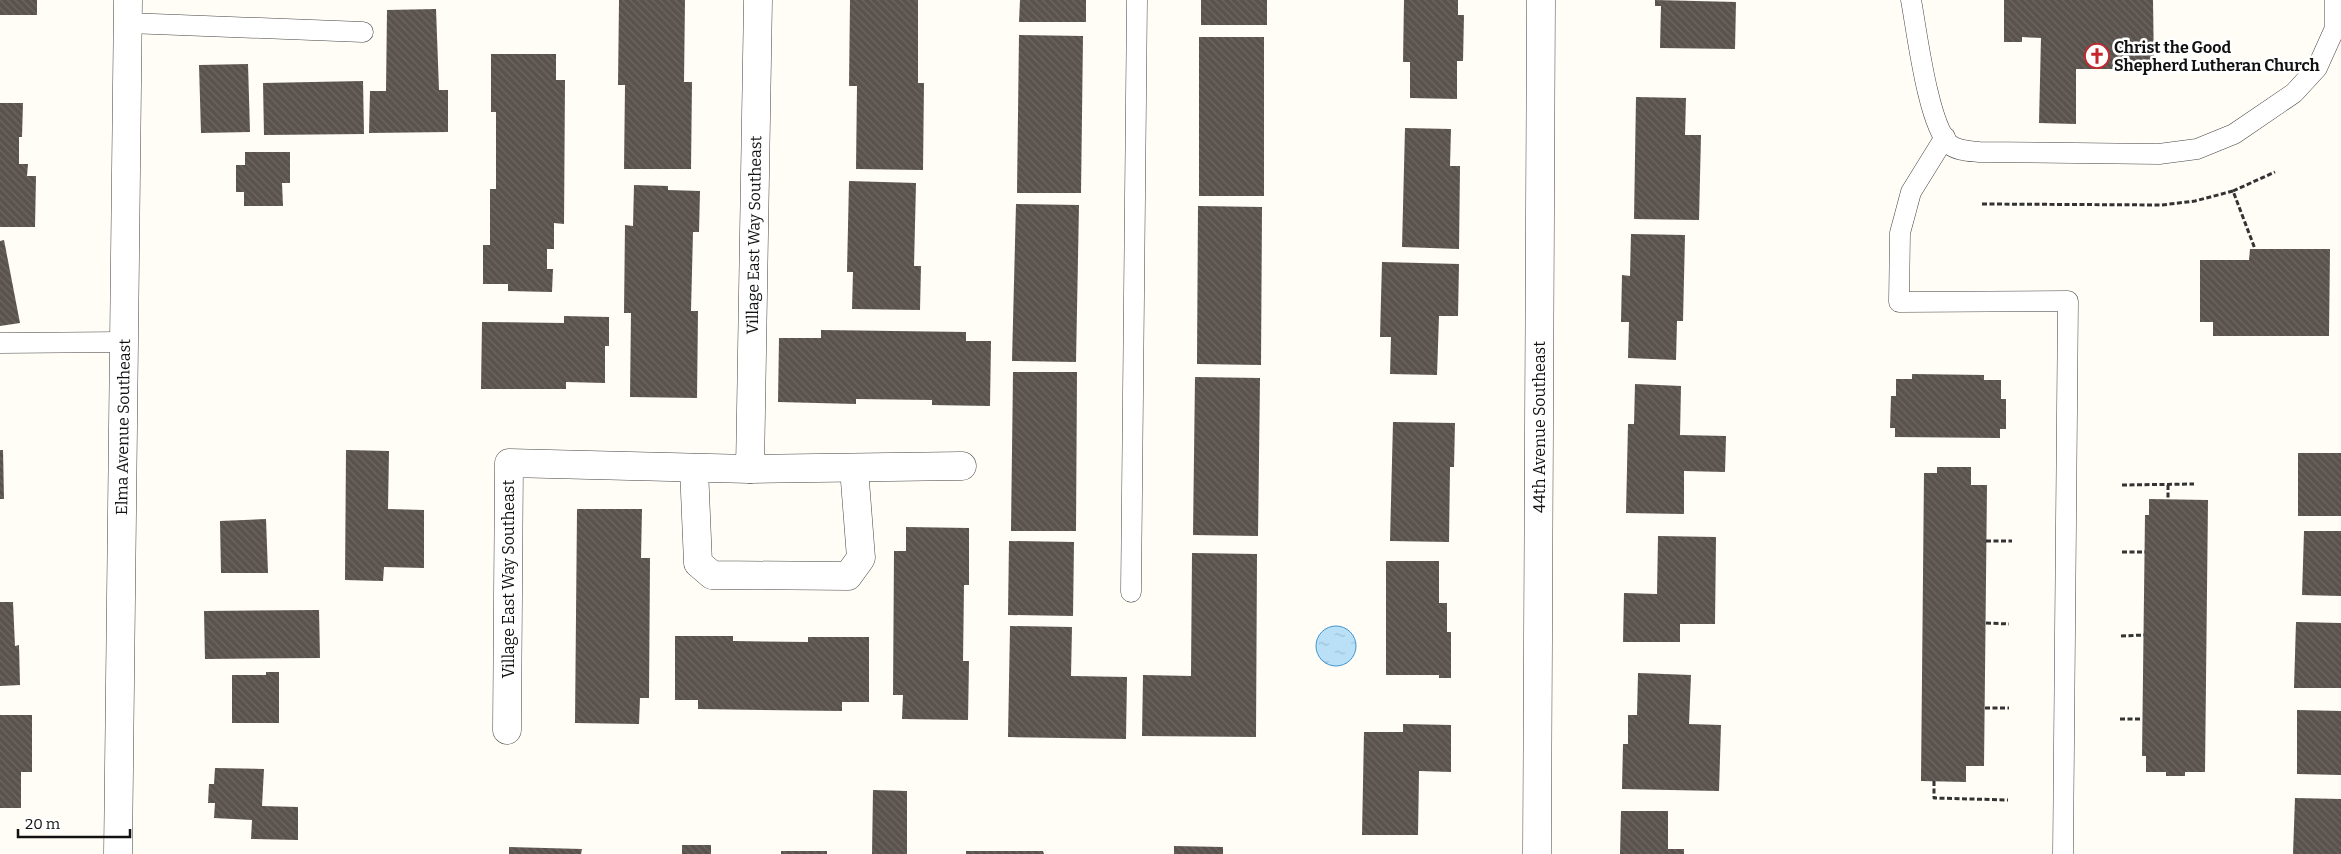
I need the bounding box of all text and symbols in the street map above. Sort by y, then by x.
place label: Christ the Good Shepherd Lutheran Church [2114,38,2320,75]
church icon: Christ the Good Shepherd Lutheran Church [2084,43,2110,69]
street label: Village East Way Southeast [743,135,765,334]
street label: Elma Avenue Southeast [112,339,134,515]
street label: 44th Avenue Southeast [1530,341,1549,513]
street label: Village East Way Southeast [499,479,518,678]
scale bar [18,806,130,838]
text: 20 m [25,815,61,833]

